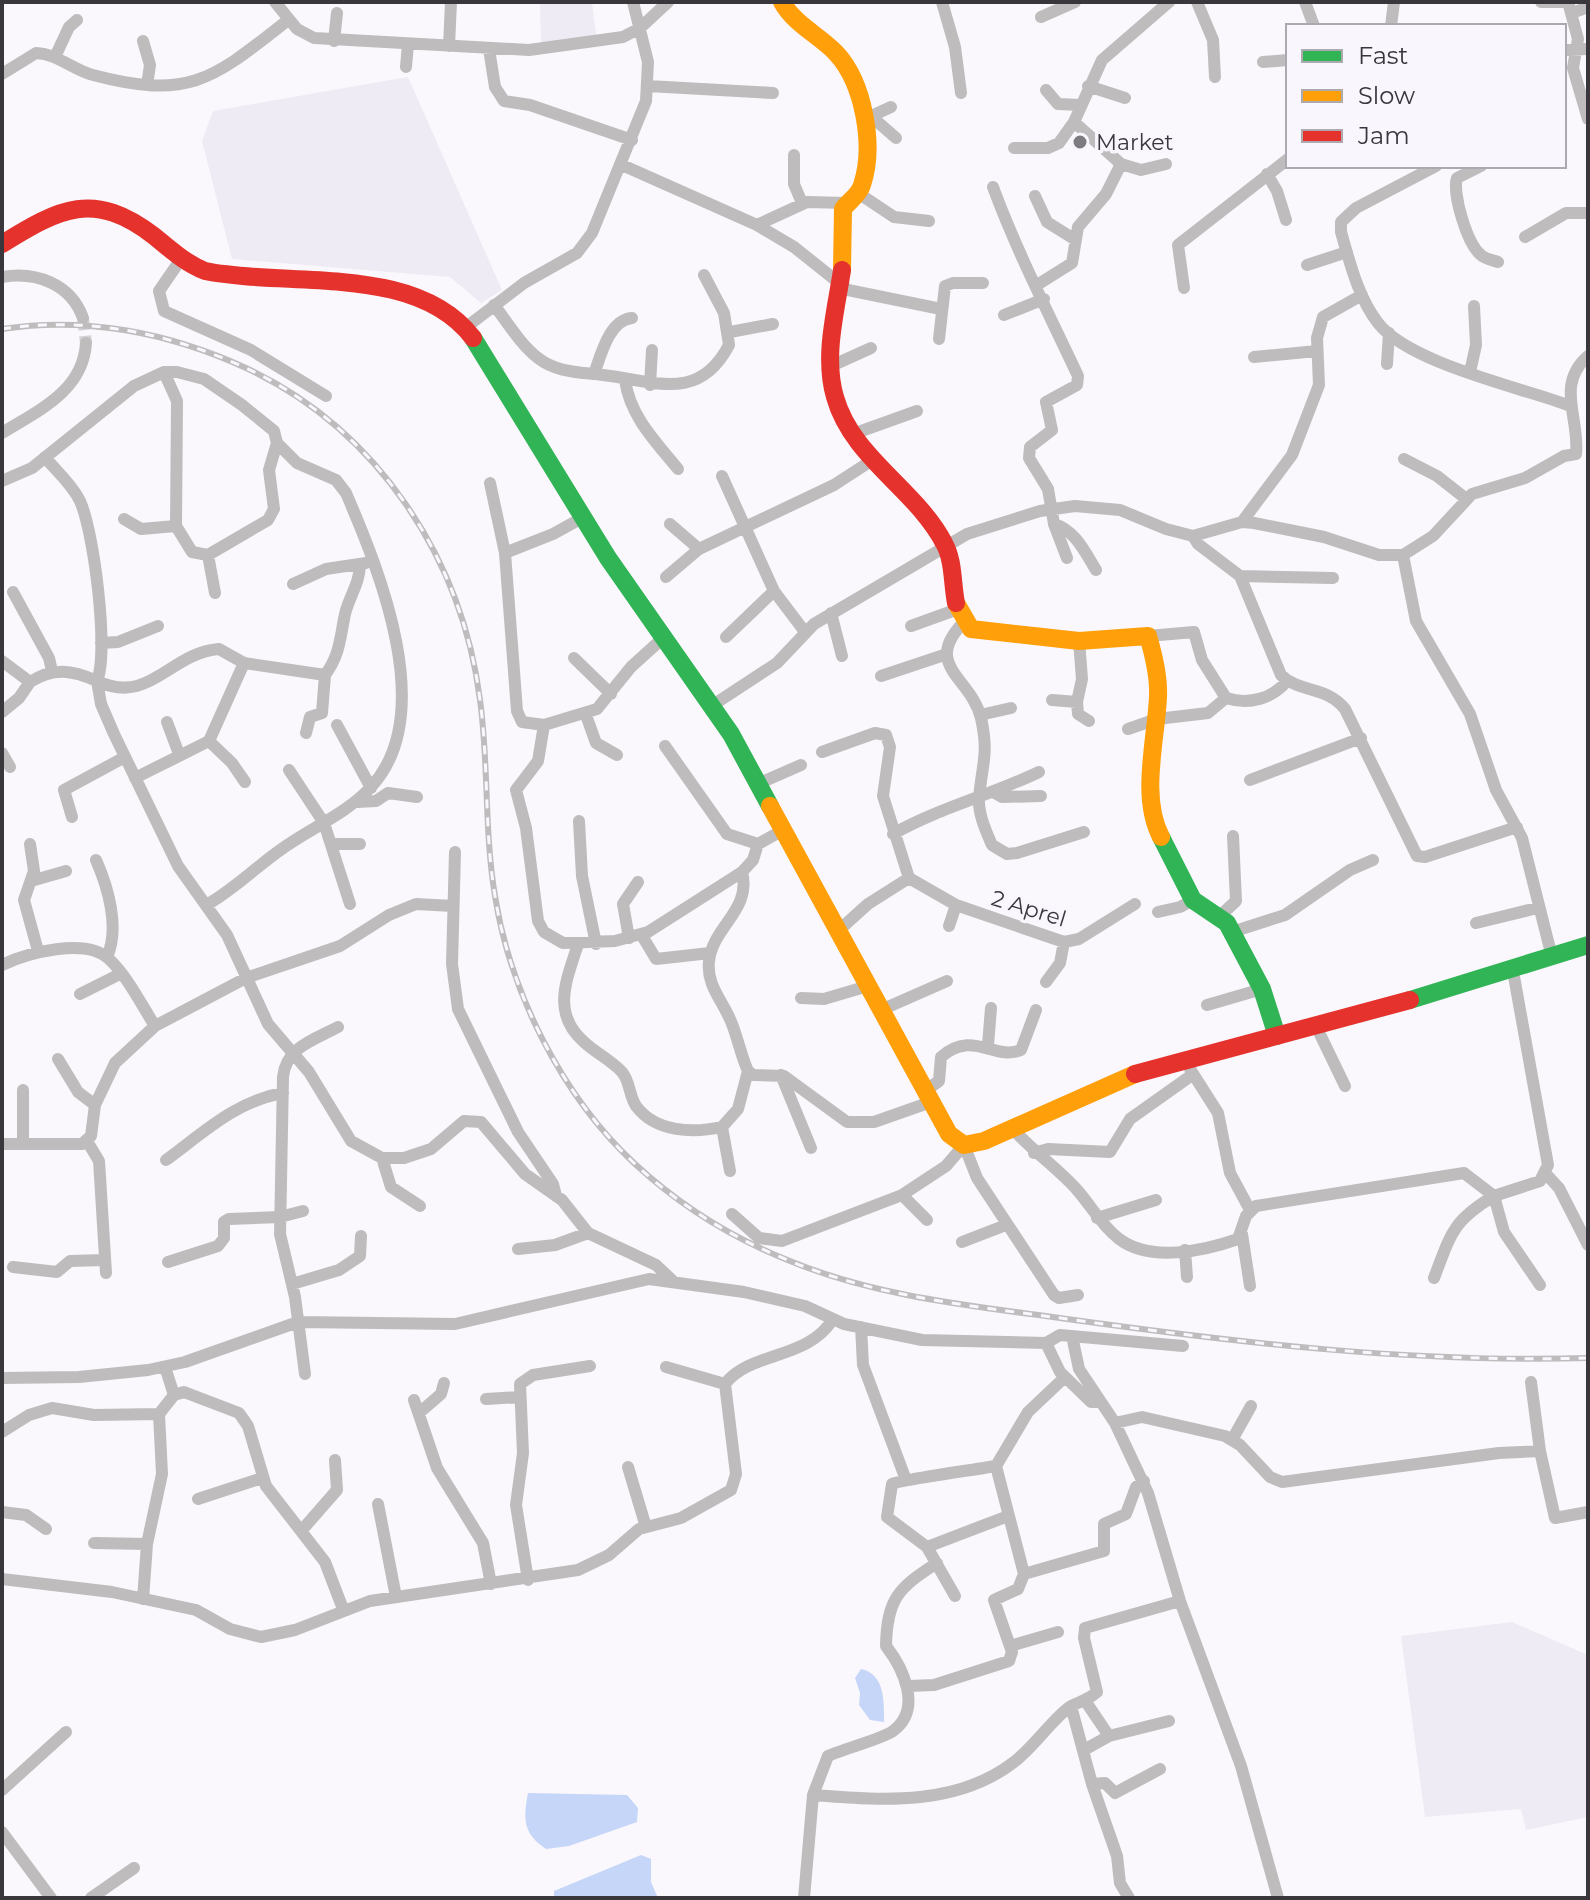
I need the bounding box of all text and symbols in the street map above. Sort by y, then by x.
legend [1286,24,1566,168]
text: Fast [1358,41,1409,70]
text: Slow [1358,81,1415,110]
text: Jam [1357,121,1410,150]
place label: Market [1096,129,1174,156]
marker: Market [1071,133,1089,151]
street label: 2 Aprel [988,884,1069,933]

